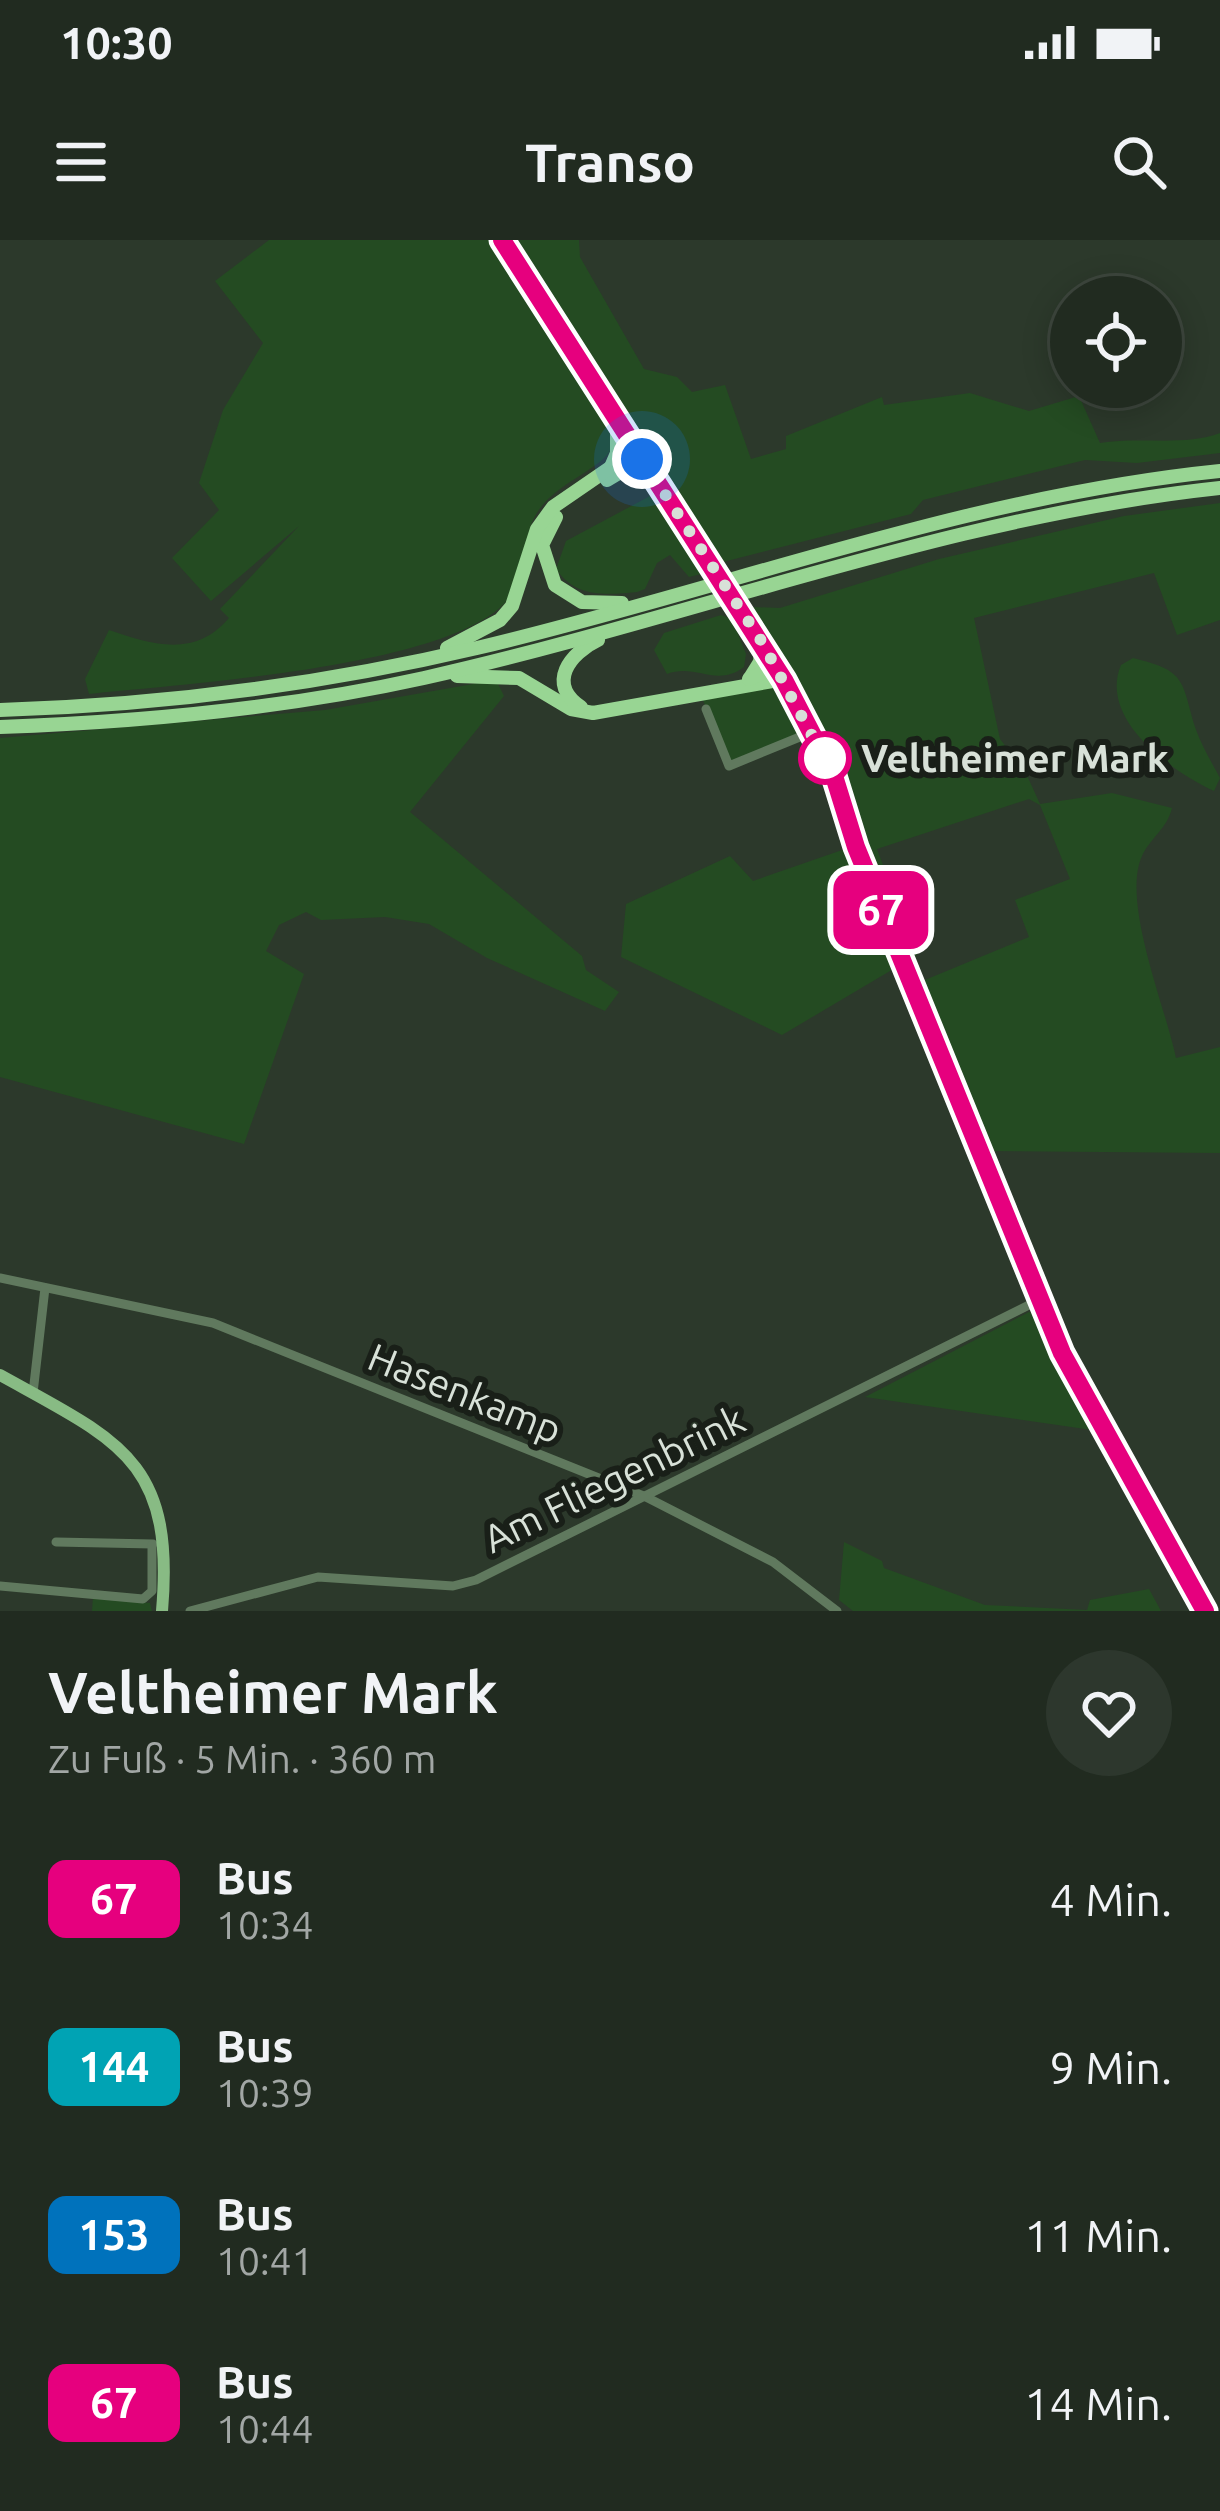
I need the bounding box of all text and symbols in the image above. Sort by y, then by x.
text: 10:30 [60,17,173,68]
icon: menu [48,129,114,195]
icon: search [1106,129,1172,195]
text: Transo [525,132,695,192]
map controls [1050,276,1182,408]
button: locate [1050,276,1182,408]
your location [612,429,672,489]
marker: Veltheimer Mark [800,733,850,783]
place label: Veltheimer Mark [861,736,1169,779]
line badge: 67 [827,871,935,949]
text: 67 [857,886,905,933]
street label: Hasenkamp [362,1334,568,1451]
street label: Am Fliegenbrink [476,1397,751,1560]
button: heart [1046,1650,1172,1776]
text: Veltheimer Mark [48,1660,498,1724]
text: Zu Fuß · 5 Min. · 360 m [48,1737,436,1780]
text: Bus [216,1852,293,1903]
text: 4 Min. [1050,1874,1172,1925]
text: 67 [90,1875,138,1922]
text: 10:34 [216,1903,314,1946]
text: Bus [216,2020,293,2071]
text: 9 Min. [1050,2042,1172,2093]
text: 144 [78,2043,150,2090]
text: 10:39 [216,2071,314,2114]
text: Bus [216,2188,293,2239]
text: 11 Min. [1024,2210,1172,2261]
text: 153 [78,2211,150,2258]
text: 10:41 [216,2239,314,2282]
text: Bus [216,2356,293,2407]
text: 14 Min. [1024,2378,1172,2429]
text: 67 [90,2379,138,2426]
text: 10:44 [216,2407,314,2450]

